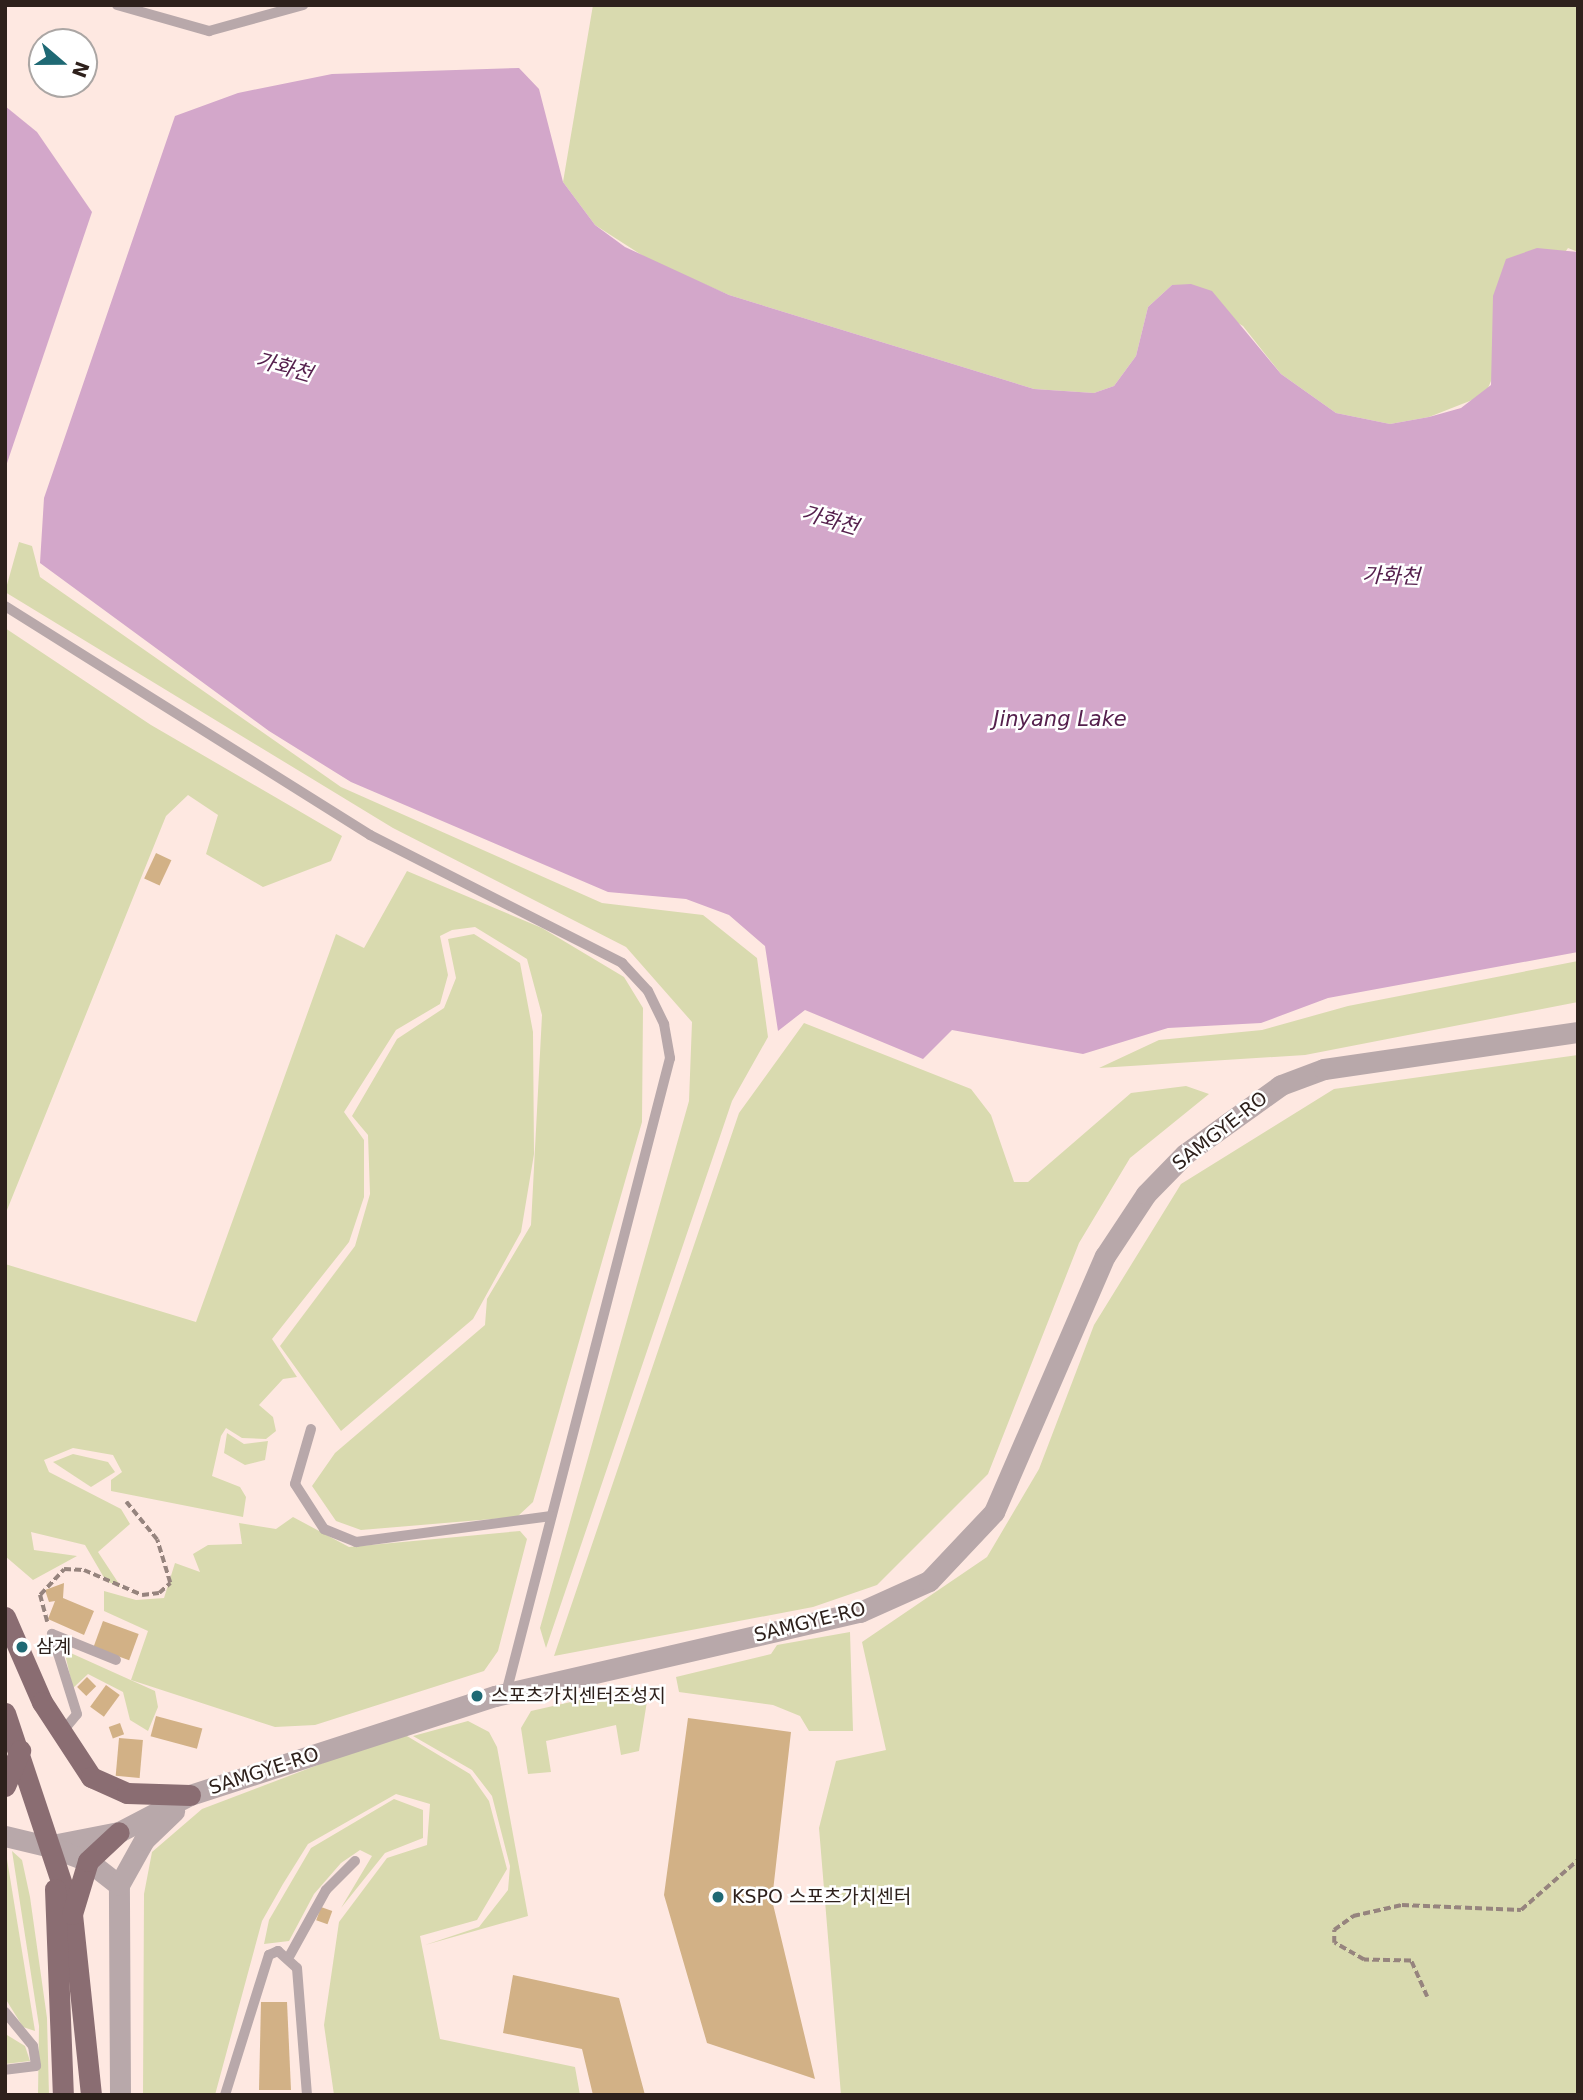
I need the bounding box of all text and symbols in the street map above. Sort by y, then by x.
north arrow [28,28,98,98]
text: N [68,58,94,81]
water label: 가화천 [253,347,315,387]
water label: 가화천 [799,500,861,540]
water label: 가화천 [1362,562,1420,590]
water label: Jinyang Lake [993,706,1127,732]
street label: SAMGYE-RO [1168,1087,1272,1175]
street label: SAMGYE-RO [752,1597,868,1647]
place label: 삼계 [36,1636,71,1658]
marker: 삼계 [14,1639,30,1655]
place label: 스포츠가치센터조성지 [491,1685,666,1707]
marker: 스포츠가치센터조성지 [469,1688,485,1704]
street label: SAMGYE-RO [206,1743,322,1799]
place label: KSPO 스포츠가치센터 [732,1886,911,1908]
marker: KSPO 스포츠가치센터 [710,1889,726,1905]

